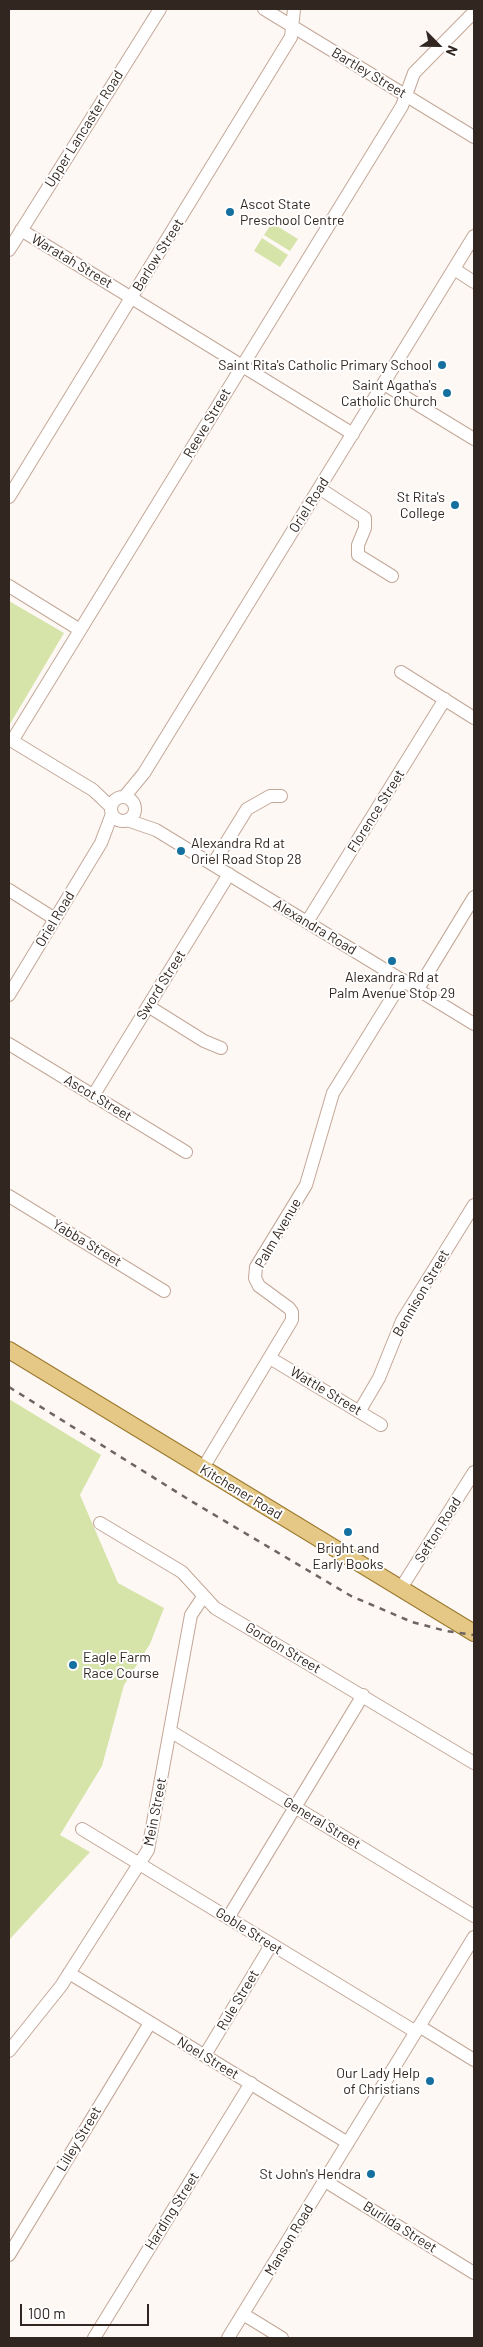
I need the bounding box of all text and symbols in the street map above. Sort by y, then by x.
north arrow [413,20,463,70]
text: N [443,43,462,59]
street label: Bartley Street [329,44,409,102]
street label: Upper Lancaster Road [41,67,127,191]
place label: Ascot State Preschool Centre [240,196,344,228]
marker: Ascot State Preschool Centre [224,206,236,218]
street label: Barlow Street [129,216,187,294]
street label: Waratah Street [28,230,116,292]
place label: Saint Rita's Catholic Primary School [218,357,432,373]
marker: Saint Rita's Catholic Primary School [436,359,448,371]
place label: Saint Agatha's Catholic Church [341,377,437,410]
street label: Reeve Street [180,385,234,461]
marker: Saint Agatha's Catholic Church [441,387,453,399]
street label: Oriel Road [285,474,333,536]
place label: St Rita's College [397,489,445,522]
marker: St Rita's College [449,499,461,511]
street label: Florence Street [344,766,408,856]
place label: Alexandra Rd at Oriel Road Stop 28 [191,835,302,868]
marker: Alexandra Rd at Oriel Road Stop 28 [175,845,187,857]
street label: Oriel Road [32,888,78,950]
street label: Alexandra Road [270,896,360,958]
street label: Sword Street [133,947,189,1023]
marker: Alexandra Rd at Palm Avenue Stop 29 [386,955,398,967]
place label: Alexandra Rd at Palm Avenue Stop 29 [329,969,455,1002]
street label: Ascot Street [61,1071,135,1125]
street label: Palm Avenue [251,1195,305,1271]
street label: Yabba Street [49,1216,125,1270]
street label: Bennison Street [389,1246,453,1340]
street label: Wattle Street [287,1363,365,1419]
street label: Kitchener Road [197,1461,285,1523]
street label: Sefton Road [411,1494,465,1566]
marker: Bright and Early Books [342,1526,354,1538]
place label: Bright and Early Books [313,1540,383,1572]
street label: Gordon Street [242,1619,324,1677]
place label: Eagle Farm Race Course [83,1649,159,1681]
marker: Eagle Farm Race Course [67,1659,79,1671]
street label: Mein Street [140,1776,170,1848]
street label: General Street [280,1793,364,1853]
street label: Goble Street [213,1904,285,1958]
street label: Rule Street [213,1967,263,2033]
street label: Noel Street [174,2033,242,2083]
place label: Our Lady Help of Christians [336,2065,420,2098]
marker: Our Lady Help of Christians [424,2075,436,2087]
street label: Lilley Street [53,2104,105,2174]
place label: St John's Hendra [260,2166,361,2182]
marker: St John's Hendra [365,2168,377,2180]
street label: Harding Street [141,2169,203,2253]
street label: Burilda Street [360,2198,440,2256]
street label: Manson Road [261,2201,317,2279]
scale bar [22,2294,151,2326]
text: 100 m [28,2304,66,2322]

